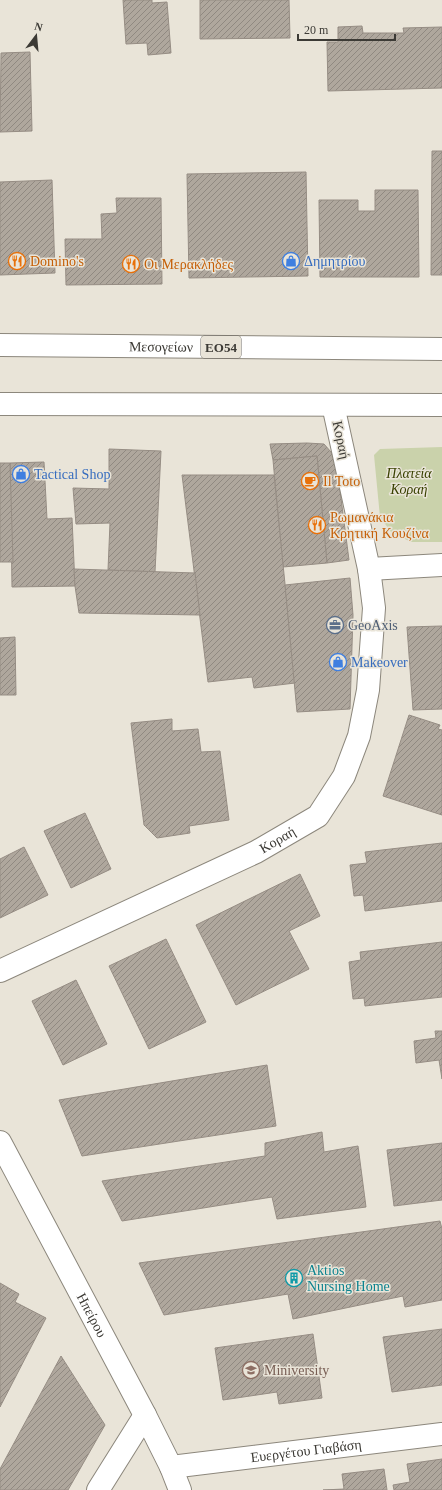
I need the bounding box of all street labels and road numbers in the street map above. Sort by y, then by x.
road number: ΕΟ54 [201,336,241,358]
street label: Μεσογείων [129,339,193,354]
street label: Κοραή [330,419,352,461]
street label: Κοραή [257,823,298,856]
street label: Ηπείρου [74,1290,110,1340]
street label: Ευεργέτου Γιαβάση [250,1436,362,1465]

